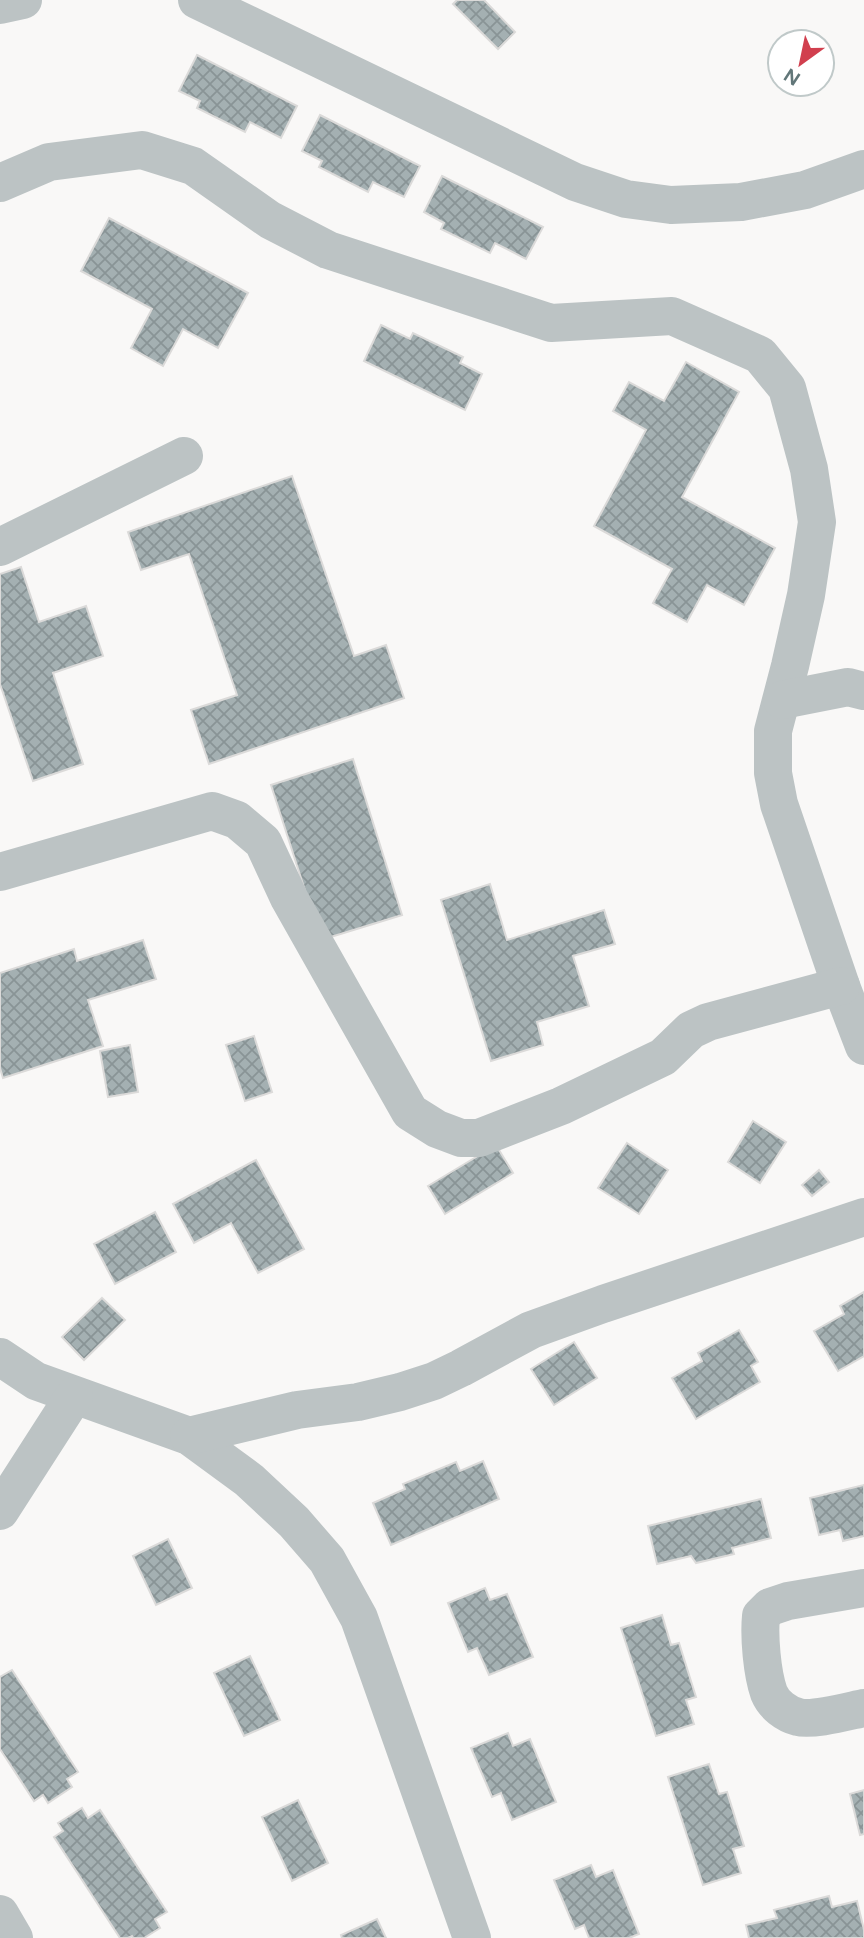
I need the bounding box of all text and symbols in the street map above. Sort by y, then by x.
north arrow [766,28,836,98]
text: N [780,63,804,90]

